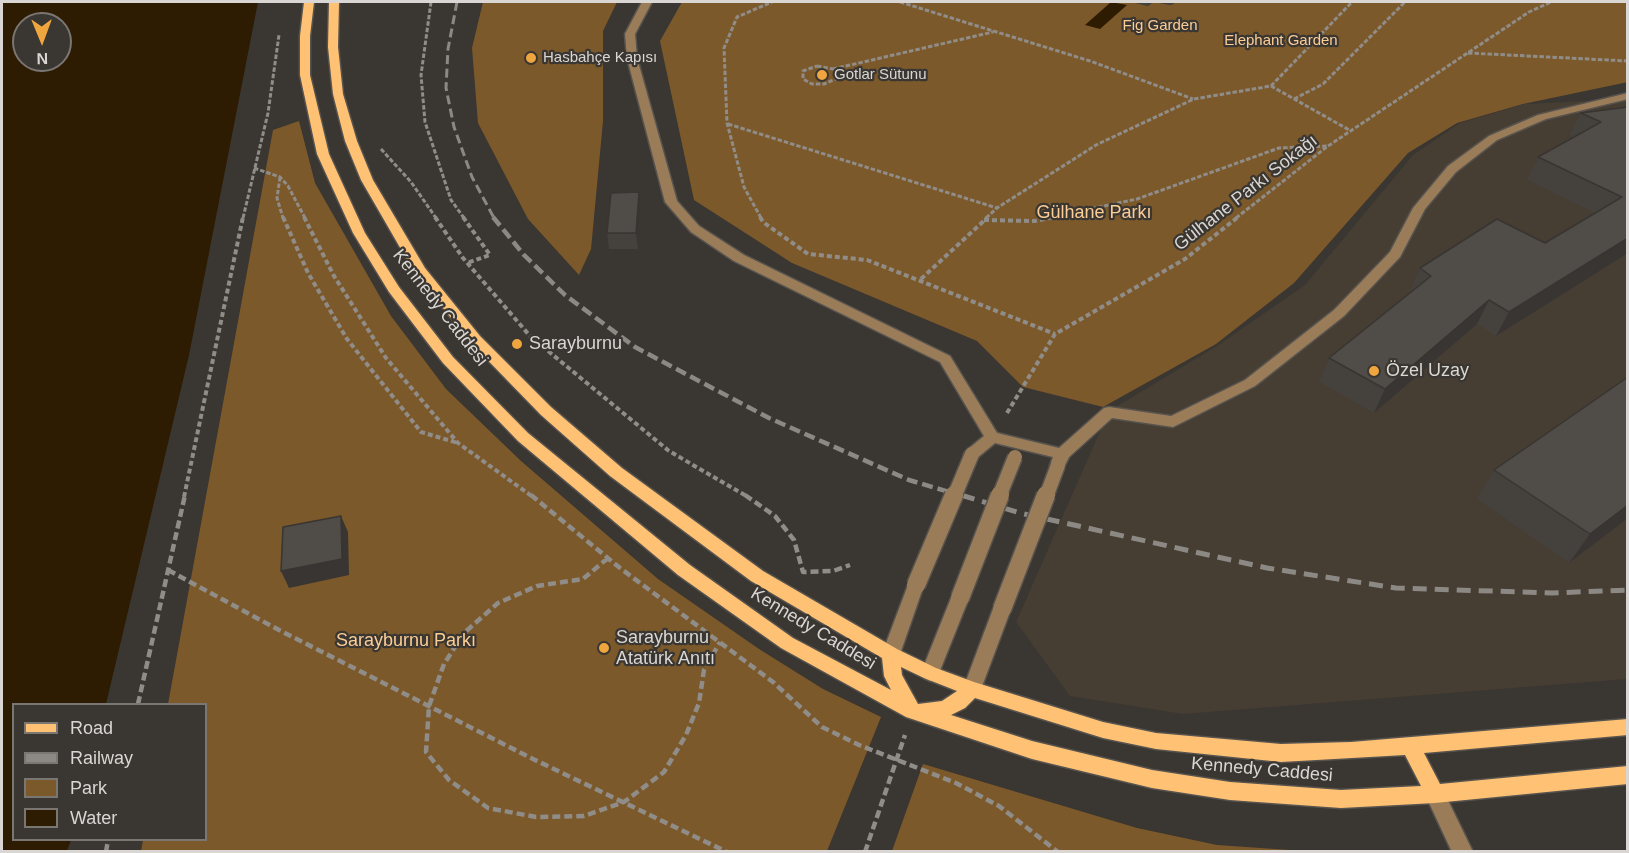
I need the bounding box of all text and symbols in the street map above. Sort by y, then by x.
north arrow [12,12,72,72]
park label: Fig Garden [1122,17,1198,35]
park label: Elephant Garden [1224,32,1338,50]
place label: Hasbahçe Kapısı [543,49,657,67]
text: N [36,50,48,67]
marker: Hasbahçe Kapısı [524,51,538,65]
place label: Gotlar Sütunu [834,66,927,84]
marker: Gotlar Sütunu [815,68,829,82]
street label: Gülhane Parkı Sokağı [1170,130,1322,256]
park label: Gülhane Parkı [1036,202,1152,224]
street label: Kennedy Caddesi [388,245,492,371]
place label: Sarayburnu [529,333,622,355]
marker: Sarayburnu [510,337,524,351]
place label: Özel Uzay [1386,360,1469,382]
marker: Özel Uzay [1367,364,1381,378]
street label: Kennedy Caddesi [747,583,879,675]
place label: Sarayburnu Atatürk Anıtı [616,627,715,670]
park label: Sarayburnu Parkı [336,630,476,652]
marker: Sarayburnu Atatürk Anıtı [597,641,611,655]
legend [12,703,207,841]
text: Road [70,718,113,738]
text: Railway [70,748,133,768]
street label: Kennedy Caddesi [1190,753,1334,787]
text: Park [70,778,107,798]
text: Water [70,808,117,828]

